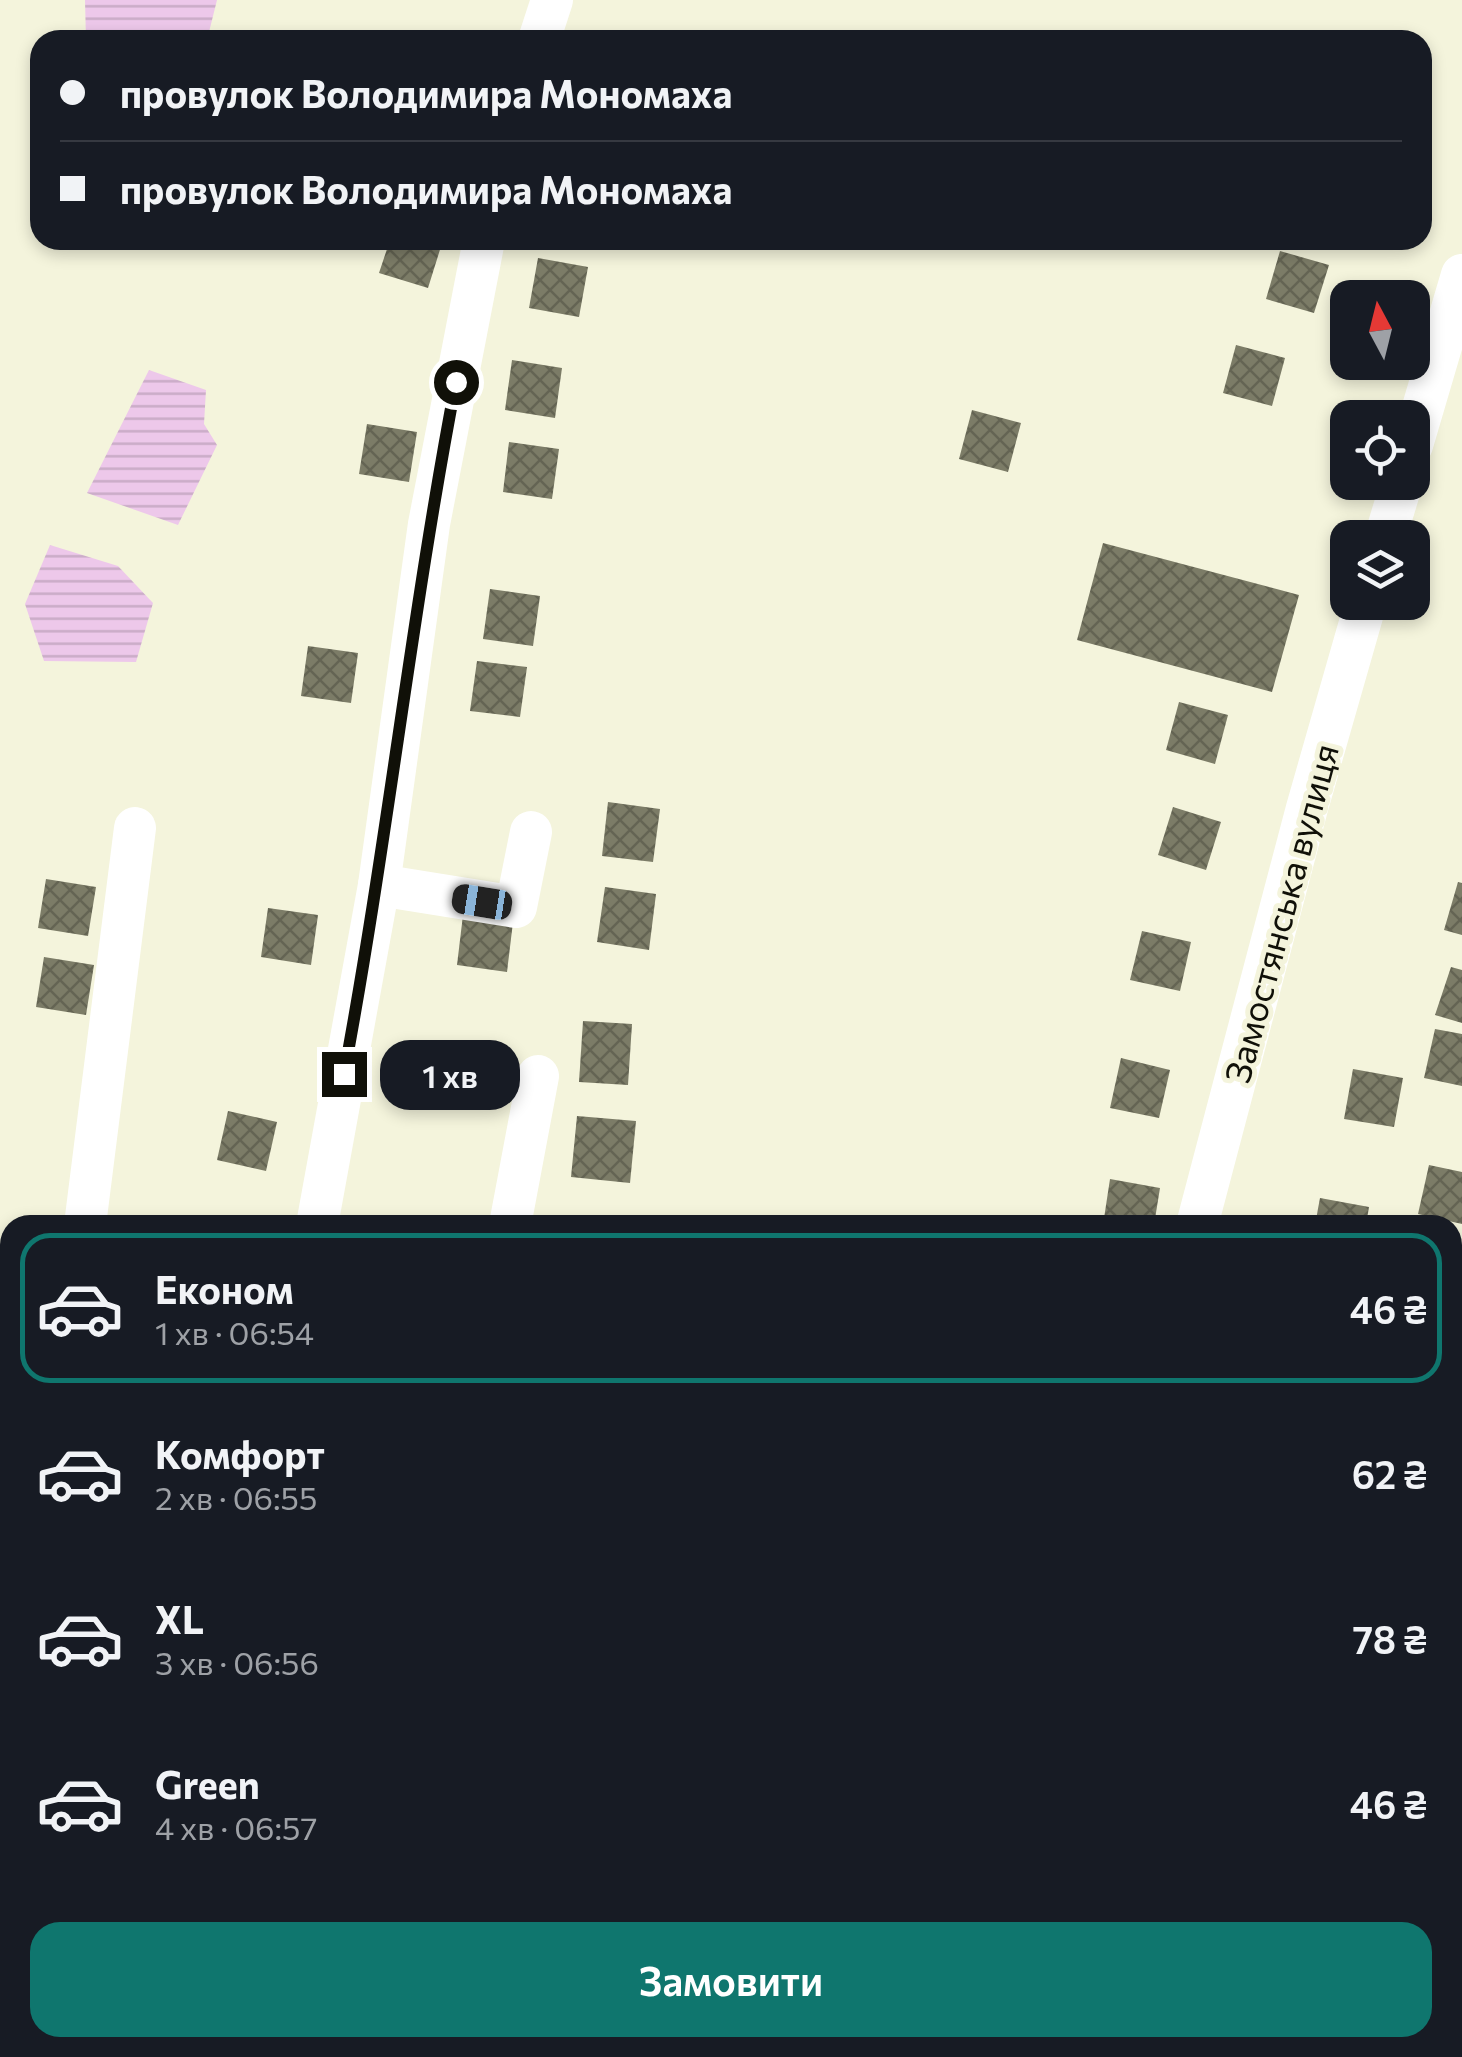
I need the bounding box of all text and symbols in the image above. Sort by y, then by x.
text: провулок Володимира Мономаха [120,69,732,116]
text: провулок Володимира Мономаха [120,165,732,212]
north arrow [1330,280,1430,380]
map controls [1330,280,1430,620]
route start [434,360,479,405]
button: locate [1330,400,1430,500]
button: layers [1330,520,1430,620]
street label: Замостянська вулиця [1214,739,1346,1087]
car [450,882,514,922]
callout: 1 хв [379,1039,519,1109]
route end [322,1052,367,1097]
text: 1 хв [422,1055,478,1095]
icon: car [35,1263,125,1353]
text: Економ [155,1265,294,1312]
text: 46 ₴ [1350,1285,1427,1332]
text: 1 хв · 06:54 [155,1312,314,1352]
icon: car [35,1428,125,1518]
text: Комфорт [155,1430,325,1477]
text: 62 ₴ [1352,1450,1427,1497]
text: 2 хв · 06:55 [155,1477,317,1517]
icon: car [35,1593,125,1683]
text: XL [155,1595,204,1642]
text: 78 ₴ [1352,1615,1427,1662]
text: 3 хв · 06:56 [155,1642,319,1682]
icon: car [35,1758,125,1848]
text: Green [155,1760,260,1807]
text: 46 ₴ [1350,1780,1427,1827]
text: 4 хв · 06:57 [155,1807,317,1847]
button: Замовити [30,1922,1432,2037]

